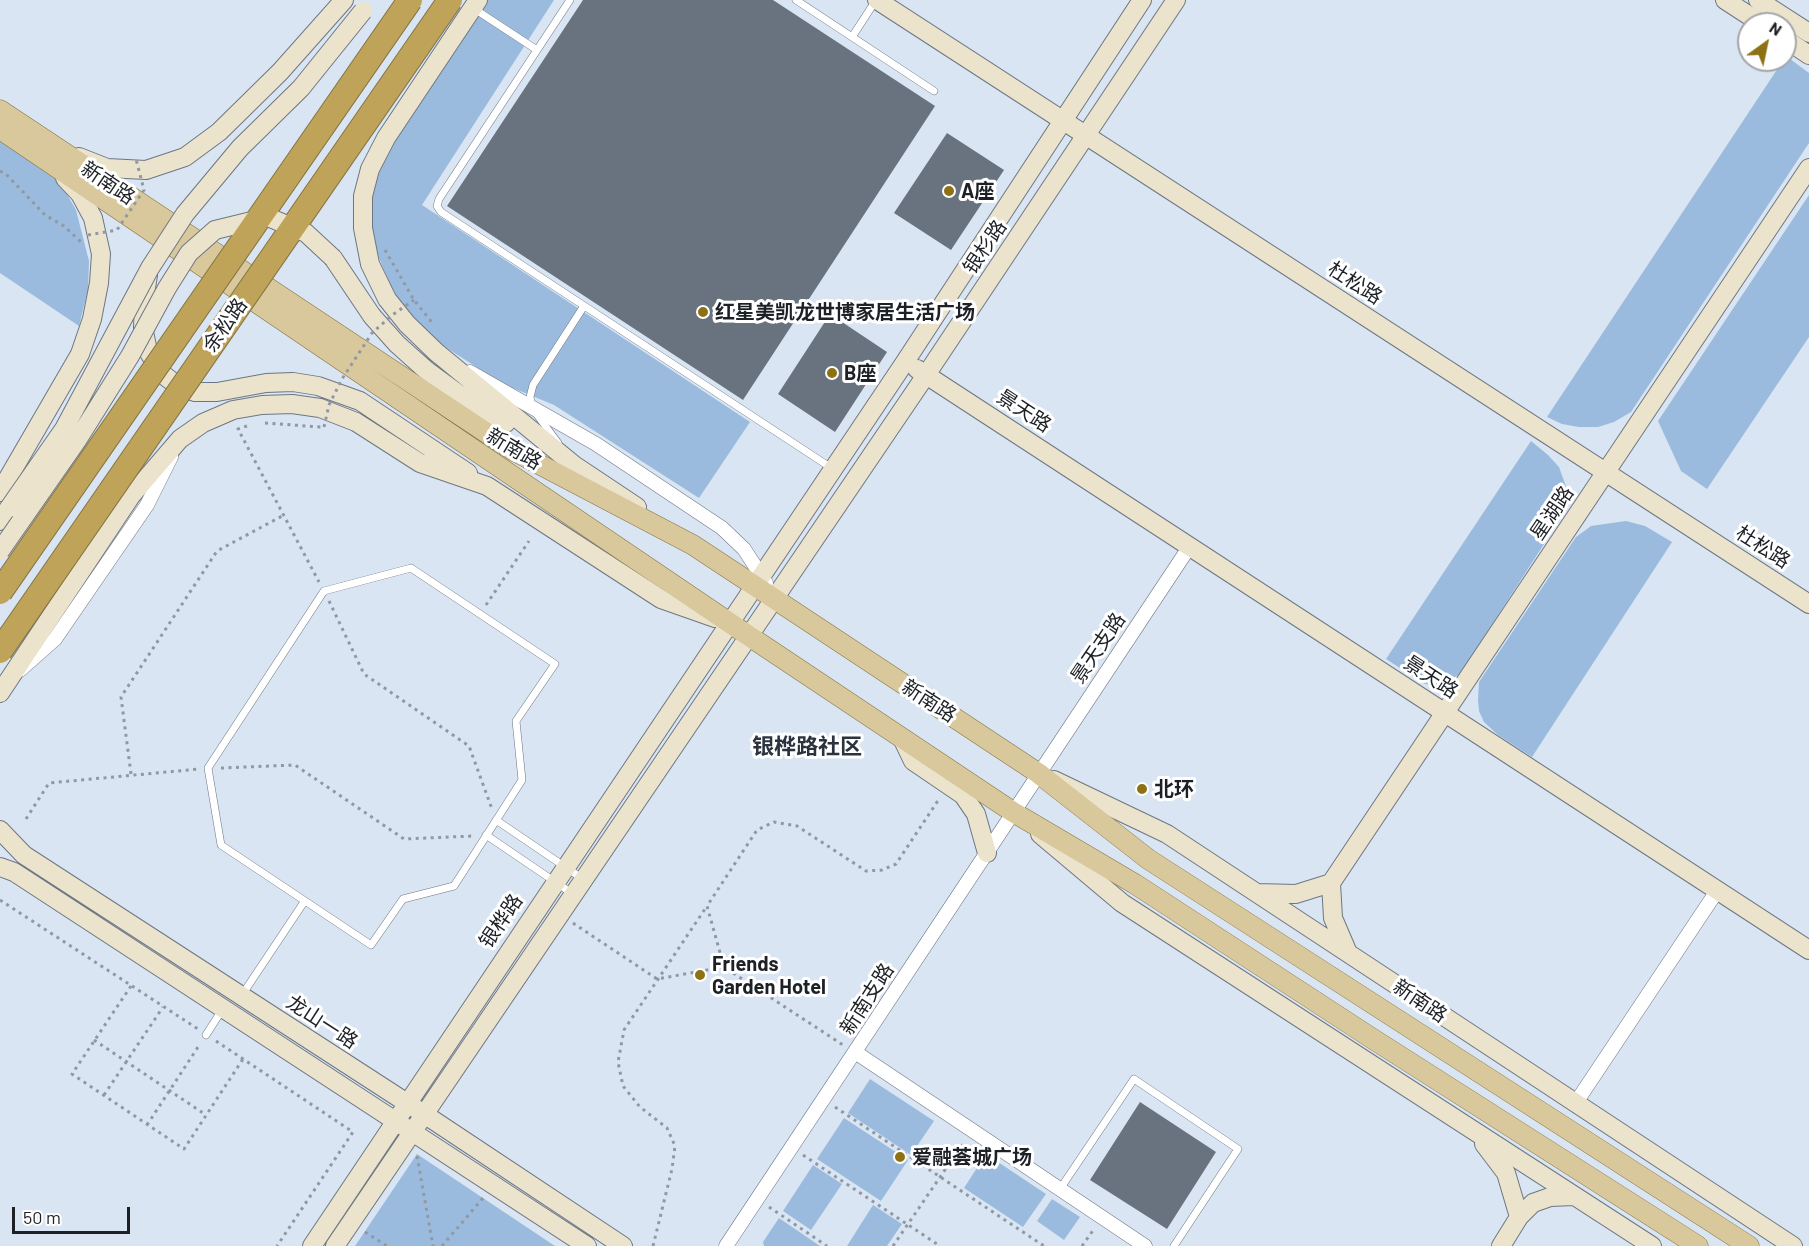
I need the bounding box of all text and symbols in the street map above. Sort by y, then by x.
north arrow [1737,12,1797,72]
text: N [1766,17,1786,39]
street label: 新南路 [76,156,140,210]
place label: A座 [961,179,994,203]
marker: A座 [942,184,956,198]
street label: 银杉路 [958,215,1012,279]
street label: 杜松路 [1323,257,1387,309]
street label: 余松路 [198,294,252,356]
place label: 红星美凯龙世博家居生活广场 [715,300,975,324]
marker: 红星美凯龙世博家居生活广场 [696,305,710,319]
place label: B座 [844,361,876,385]
marker: B座 [825,366,839,380]
street label: 景天路 [992,385,1056,437]
street label: 新南路 [482,423,546,475]
street label: 星湖路 [1525,481,1579,545]
street label: 杜松路 [1731,521,1795,573]
street label: 景天支路 [1066,608,1130,688]
street label: 景天路 [1399,651,1463,703]
street label: 新南路 [897,675,961,727]
district label: 银桦路社区 [752,734,862,760]
place label: 北环 [1154,777,1194,801]
marker: 北环 [1135,782,1149,796]
street label: 银桦路 [474,889,528,953]
place label: Friends Garden Hotel [712,952,826,999]
street label: 新南支路 [835,959,899,1039]
marker: Friends Garden Hotel [693,968,707,982]
street label: 新南路 [1388,974,1452,1028]
street label: 龙山一路 [282,990,362,1054]
place label: 爱融荟城广场 [912,1145,1032,1169]
marker: 爱融荟城广场 [893,1150,907,1164]
scale bar [15,1195,134,1233]
text: 50 m [23,1206,61,1228]

